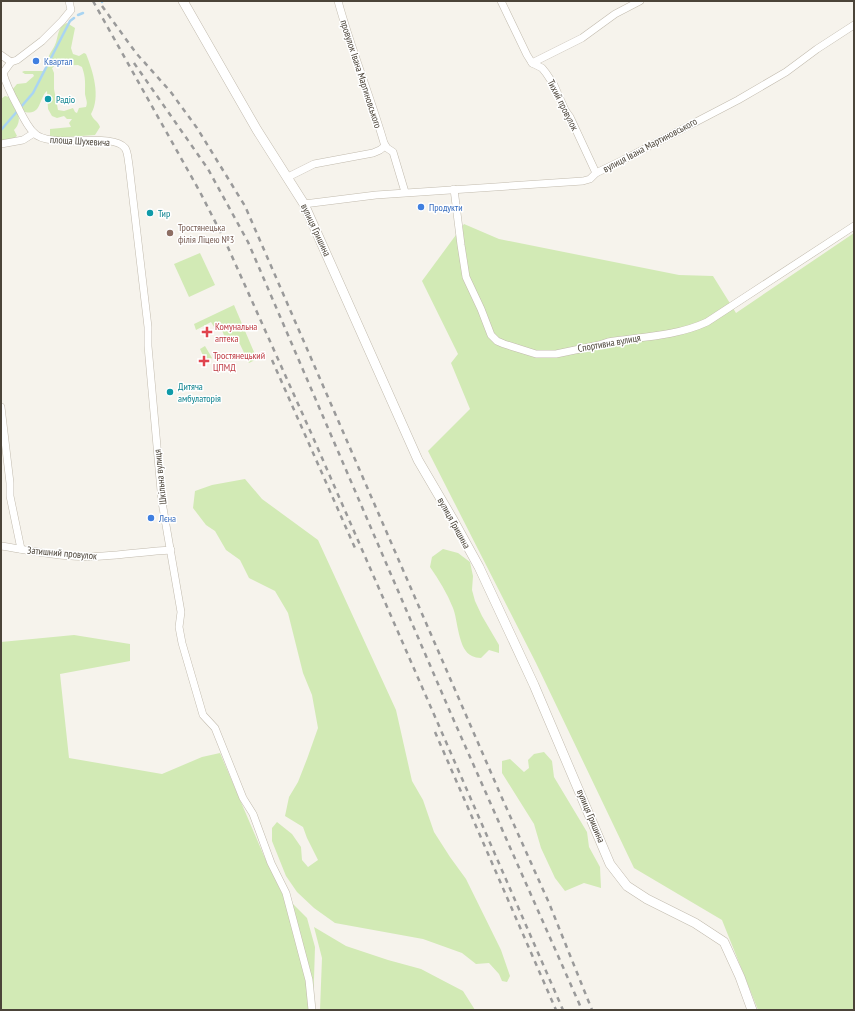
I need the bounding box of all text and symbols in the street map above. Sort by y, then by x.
street label: провулок Івана Мартиновського [337,18,385,130]
place label: Квартал [44,55,72,68]
marker: Квартал [31,56,41,66]
street label: Тихий провулок [545,77,582,133]
place label: Радіо [56,93,75,106]
marker: Радіо [43,94,53,104]
street label: вулиця Івана Мартиновського [601,115,699,175]
street label: площа Шухевича [50,133,110,149]
place label: Продукти [429,201,463,214]
street label: вулиця Гришина [298,202,334,258]
marker: Продукти [416,202,426,212]
place label: Тир [158,207,170,220]
marker: Тир [145,208,155,218]
place label: Тростянецька філія Ліцею №3 [178,221,234,246]
marker: Тростянецька філія Ліцею №3 [165,228,175,238]
place label: Комунальна аптека [215,320,257,345]
marker: Комунальна аптека [202,327,212,337]
street label: Спортивна вулиця [576,331,642,355]
place label: Тростянецький ЦПМД [213,349,265,374]
marker: Тростянецький ЦПМД [198,355,210,367]
place label: Дитяча амбулаторія [178,380,221,405]
marker: Дитяча амбулаторія [165,387,175,397]
street label: Шкільна вулиця [151,448,169,505]
street label: вулиця Гришина [435,495,473,551]
place label: Лєна [158,512,176,525]
marker: Лєна [146,513,156,523]
street label: Затишний провулок [27,543,98,563]
street label: вулиця Гришина [574,787,608,845]

